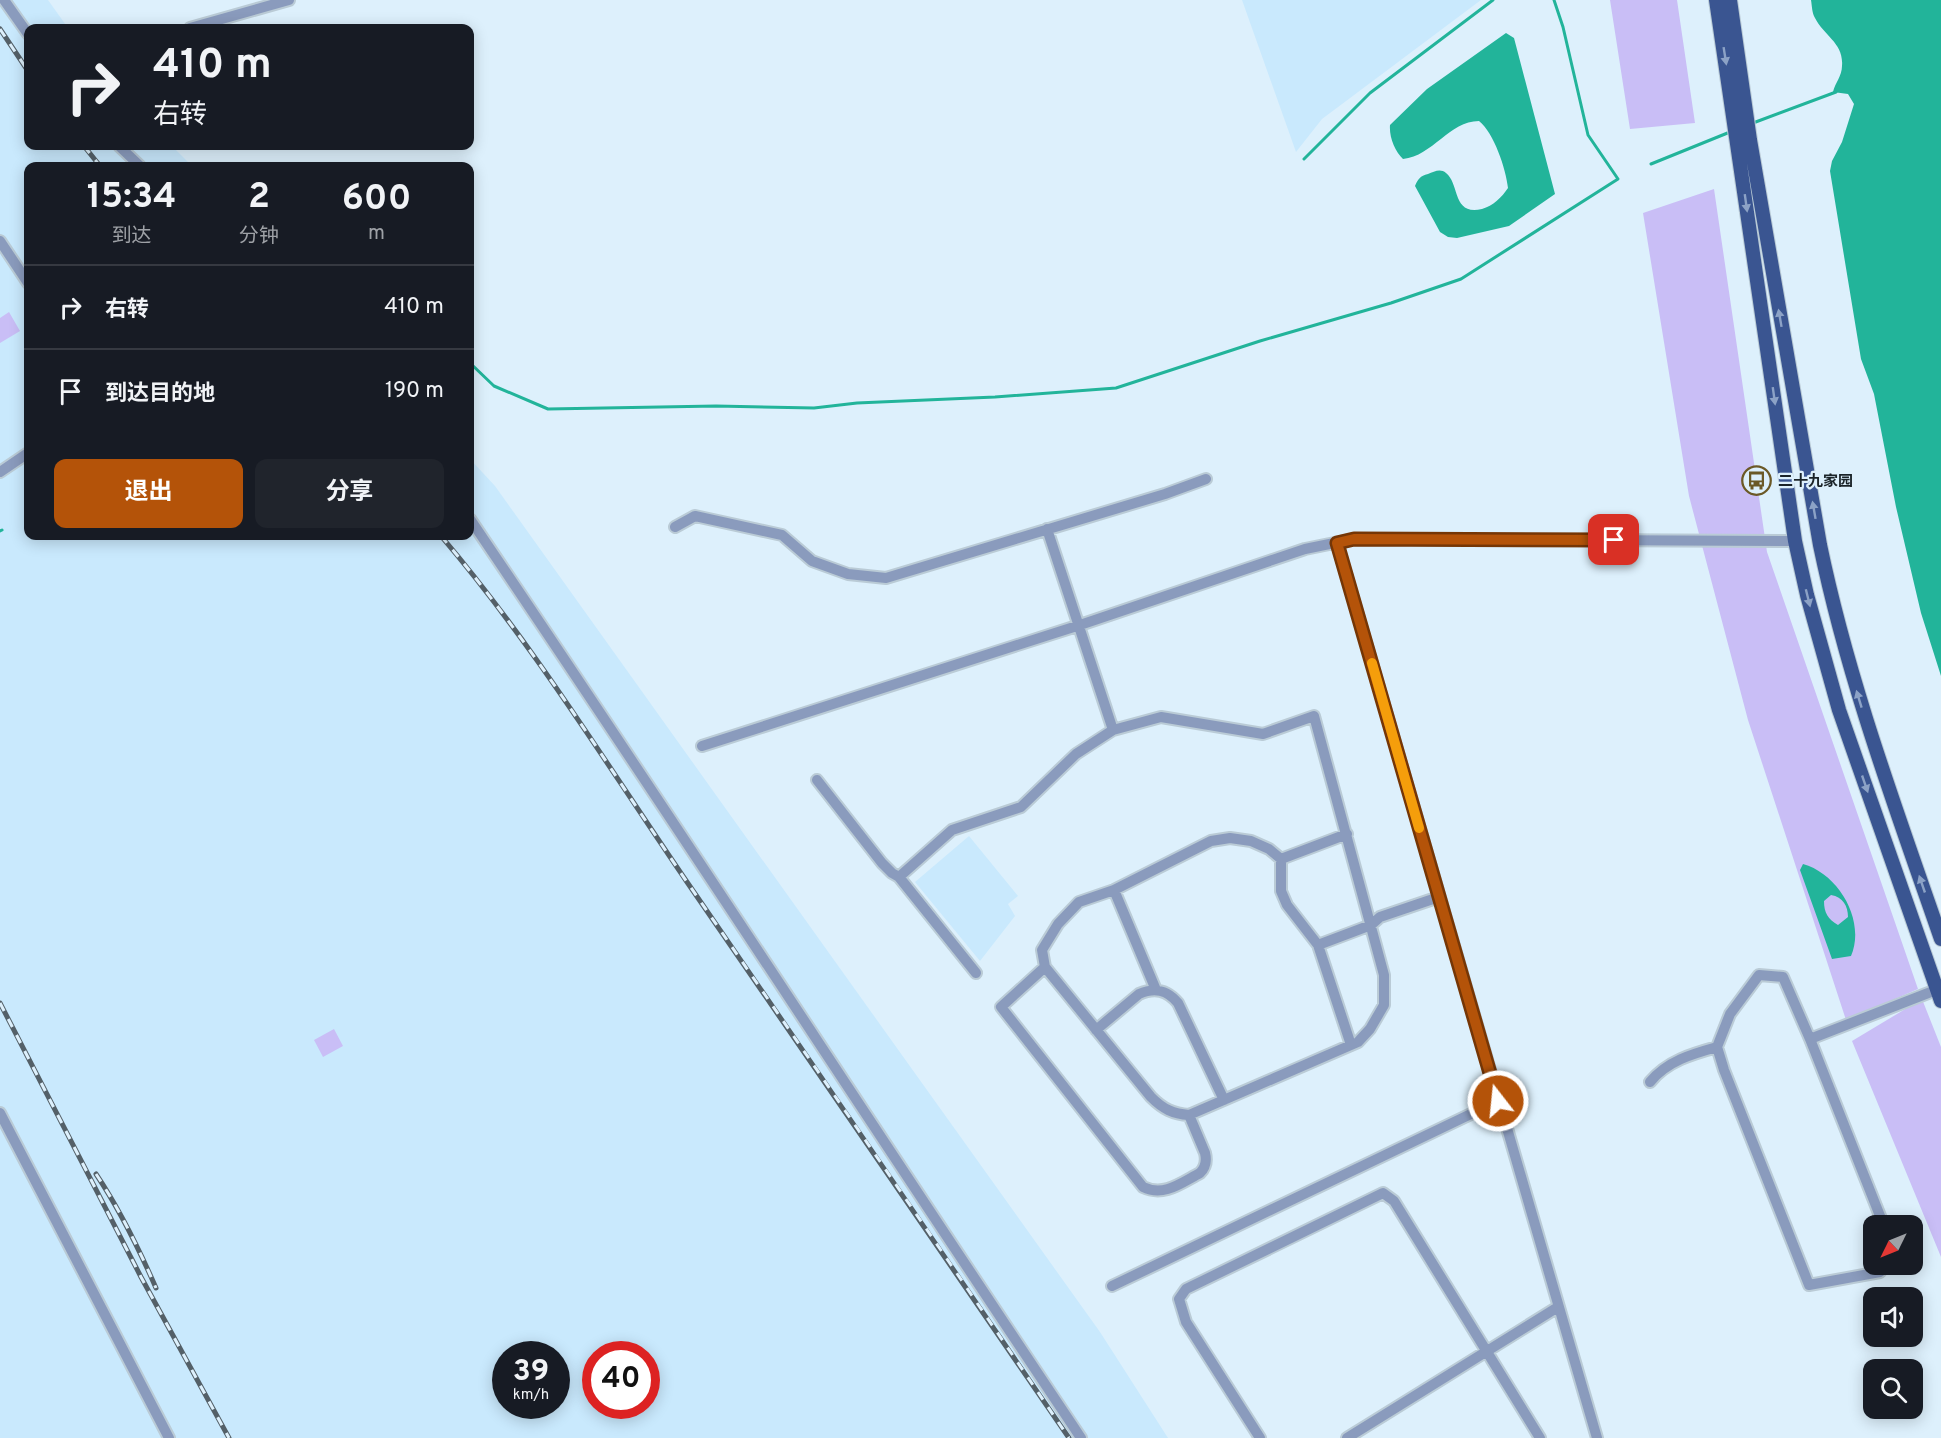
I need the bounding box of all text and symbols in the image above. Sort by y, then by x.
text: 410 m [153,40,272,93]
one-way arrow [1720,47,1729,66]
icon: right [54,48,132,126]
text: 右转 [153,99,207,133]
text: 15:34 [87,175,176,221]
text: 2 [248,175,270,221]
text: 600 [342,177,411,223]
one-way arrow [1742,193,1751,212]
text: m [368,221,385,247]
text: 到达 [112,224,152,250]
text: 分钟 [239,224,279,250]
icon: right [54,291,87,324]
text: 410 m [384,294,444,321]
text: 右转 [105,297,149,324]
one-way arrow [1776,308,1785,327]
icon: arrive [54,375,87,408]
text: 190 m [385,378,444,405]
text: 到达目的地 [105,381,215,408]
one-way arrow [1770,386,1779,405]
button: 退出 [54,459,243,528]
button: 分享 [255,459,444,528]
bus stop icon: 二十九家园 [1741,465,1773,497]
place label: 二十九家园 [1778,473,1853,492]
one-way arrow [1809,500,1818,519]
pin [1588,514,1639,565]
icon: arrive [1597,523,1630,556]
one-way arrow [1803,589,1813,607]
one-way arrow [1854,690,1863,708]
one-way arrow [1860,775,1870,793]
one-way arrow [1917,875,1926,893]
position arrow [1466,1069,1530,1133]
north arrow [1863,1215,1923,1275]
map controls [1863,1215,1923,1419]
button: sound [1863,1287,1923,1347]
speed limit sign: 40 [582,1341,660,1419]
text: 39 [513,1354,549,1391]
button: search [1863,1359,1923,1419]
text: km/h [513,1386,549,1405]

